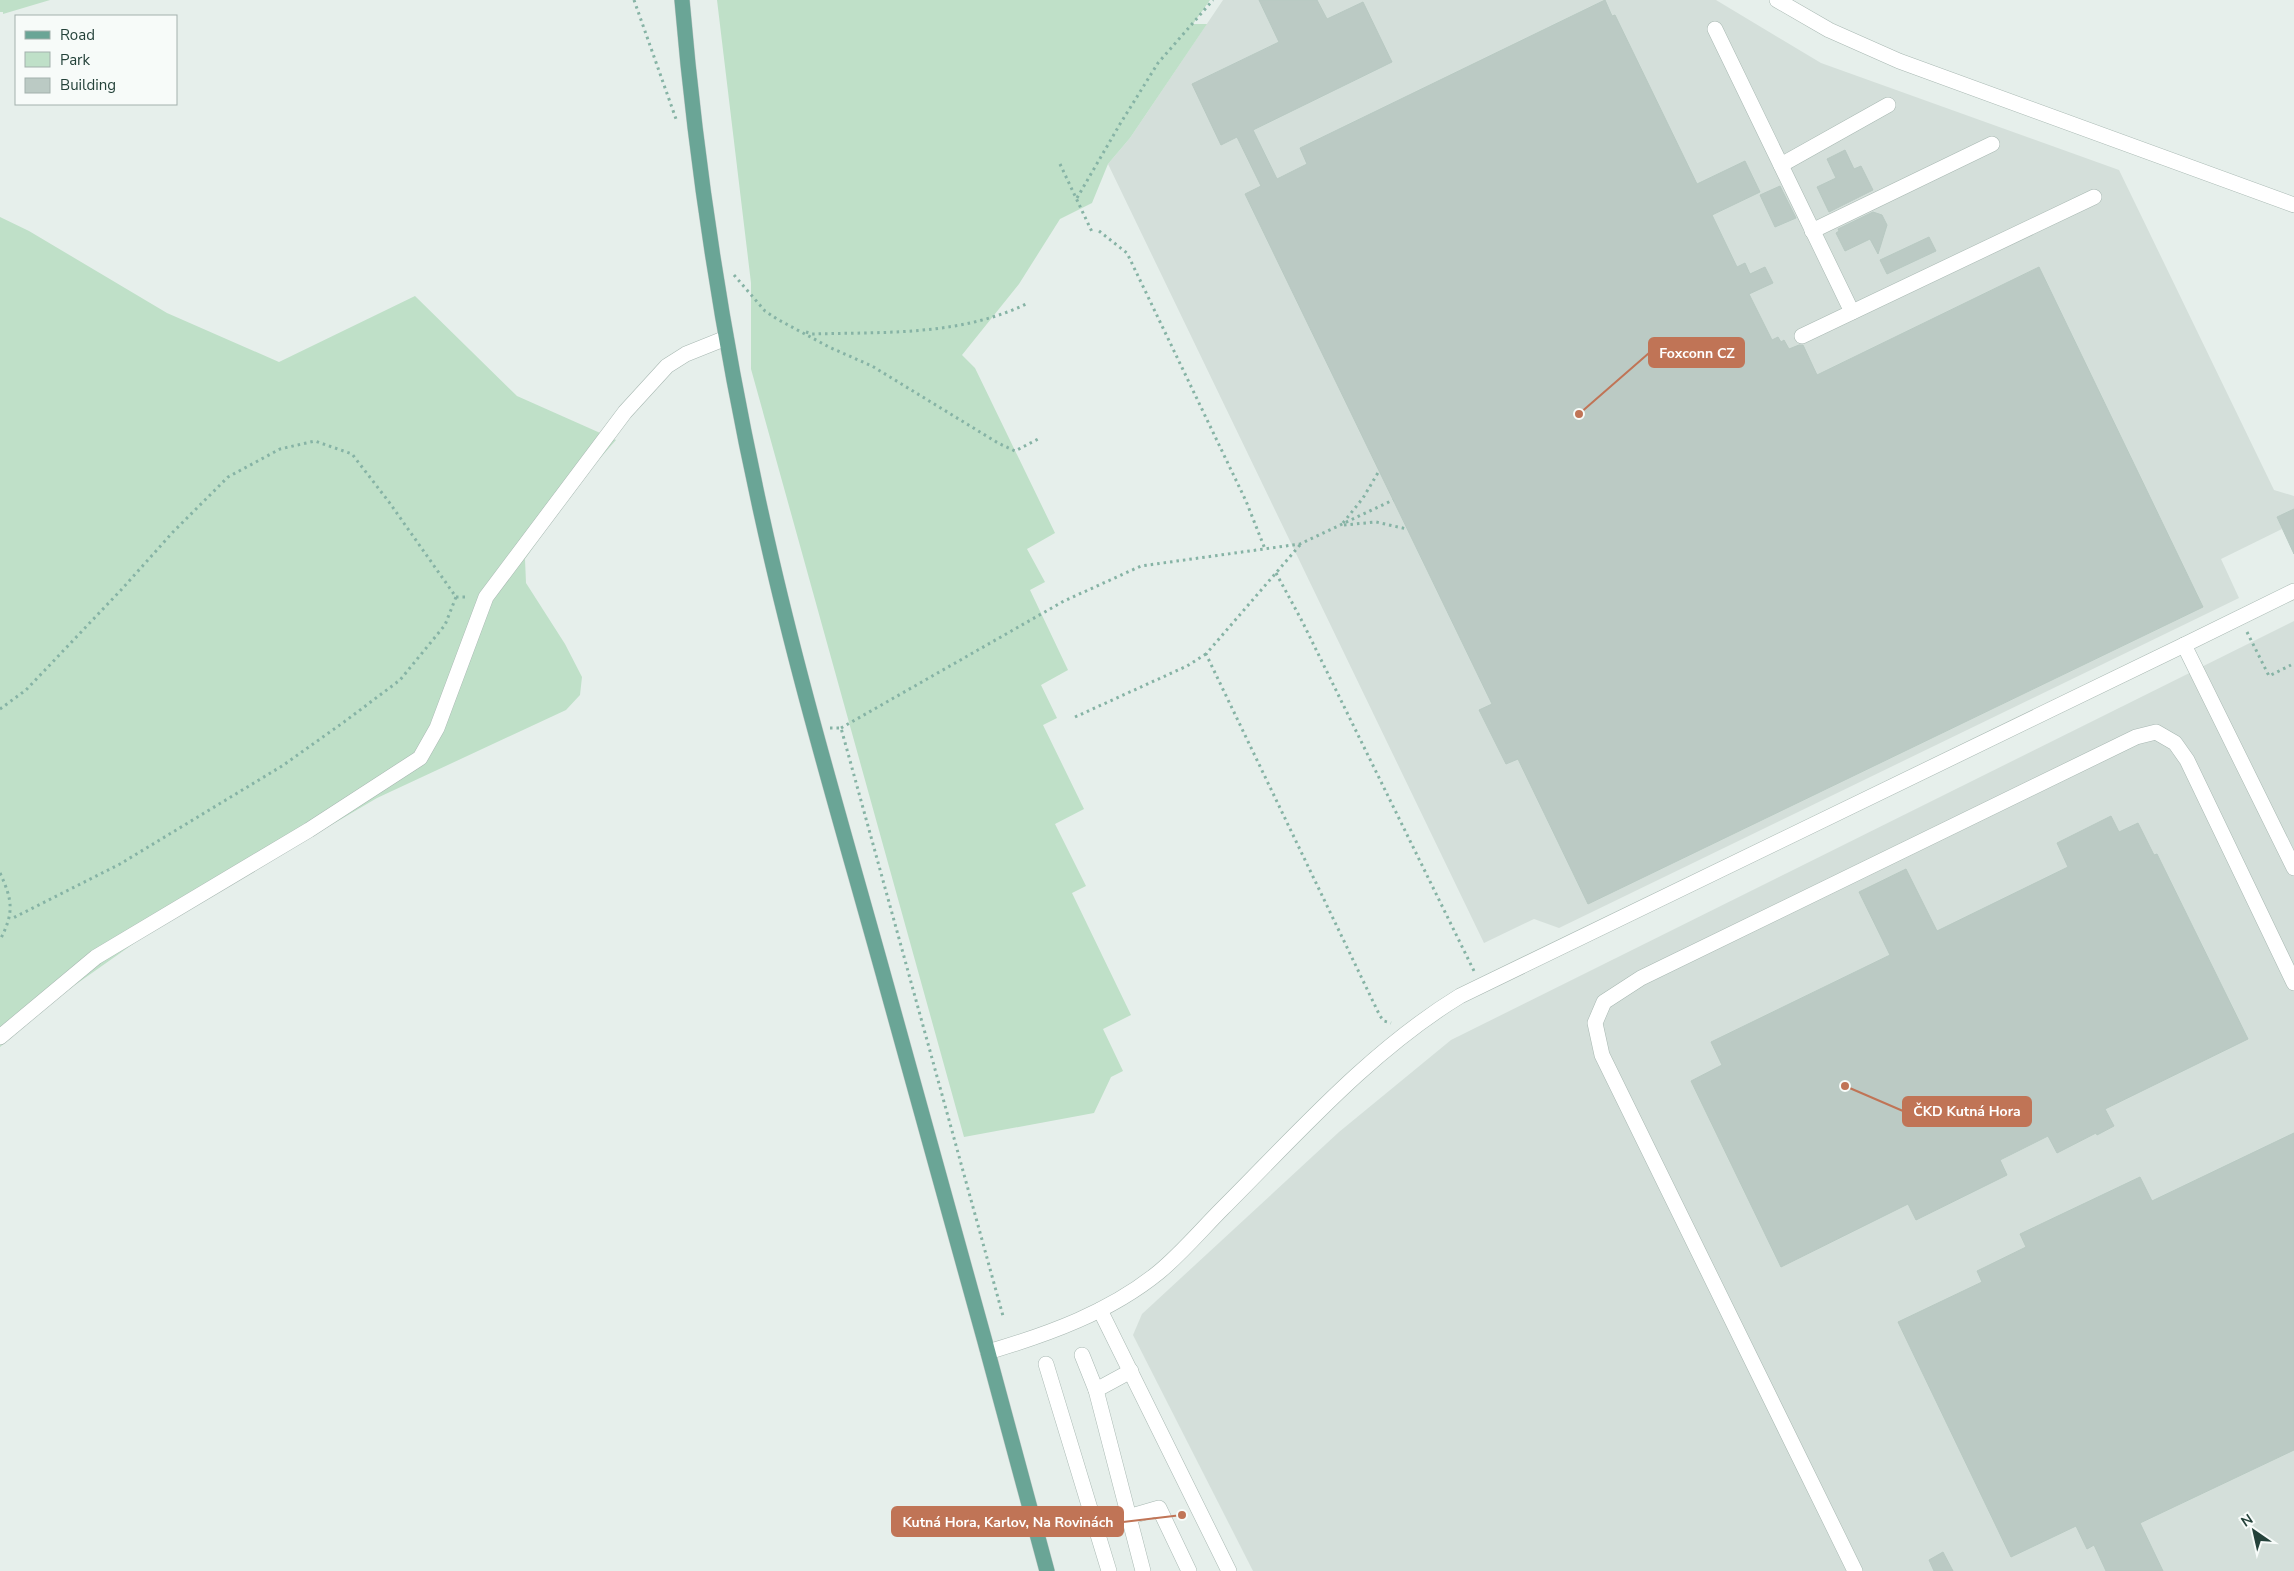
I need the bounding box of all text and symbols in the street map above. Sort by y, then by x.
legend [15,15,178,105]
text: Road [60,25,95,45]
text: Park [60,50,90,70]
text: Building [60,75,116,95]
callout: Foxconn CZ [1649,338,1744,367]
text: Foxconn CZ [1659,344,1735,363]
callout: ČKD Kutná Hora [1903,1097,2031,1126]
text: ČKD Kutná Hora [1913,1102,2021,1121]
north arrow [2229,1506,2279,1556]
callout: Kutná Hora, Karlov, Na Rovinách [892,1507,1123,1536]
text: N [2237,1510,2257,1531]
text: Kutná Hora, Karlov, Na Rovinách [902,1513,1114,1532]

